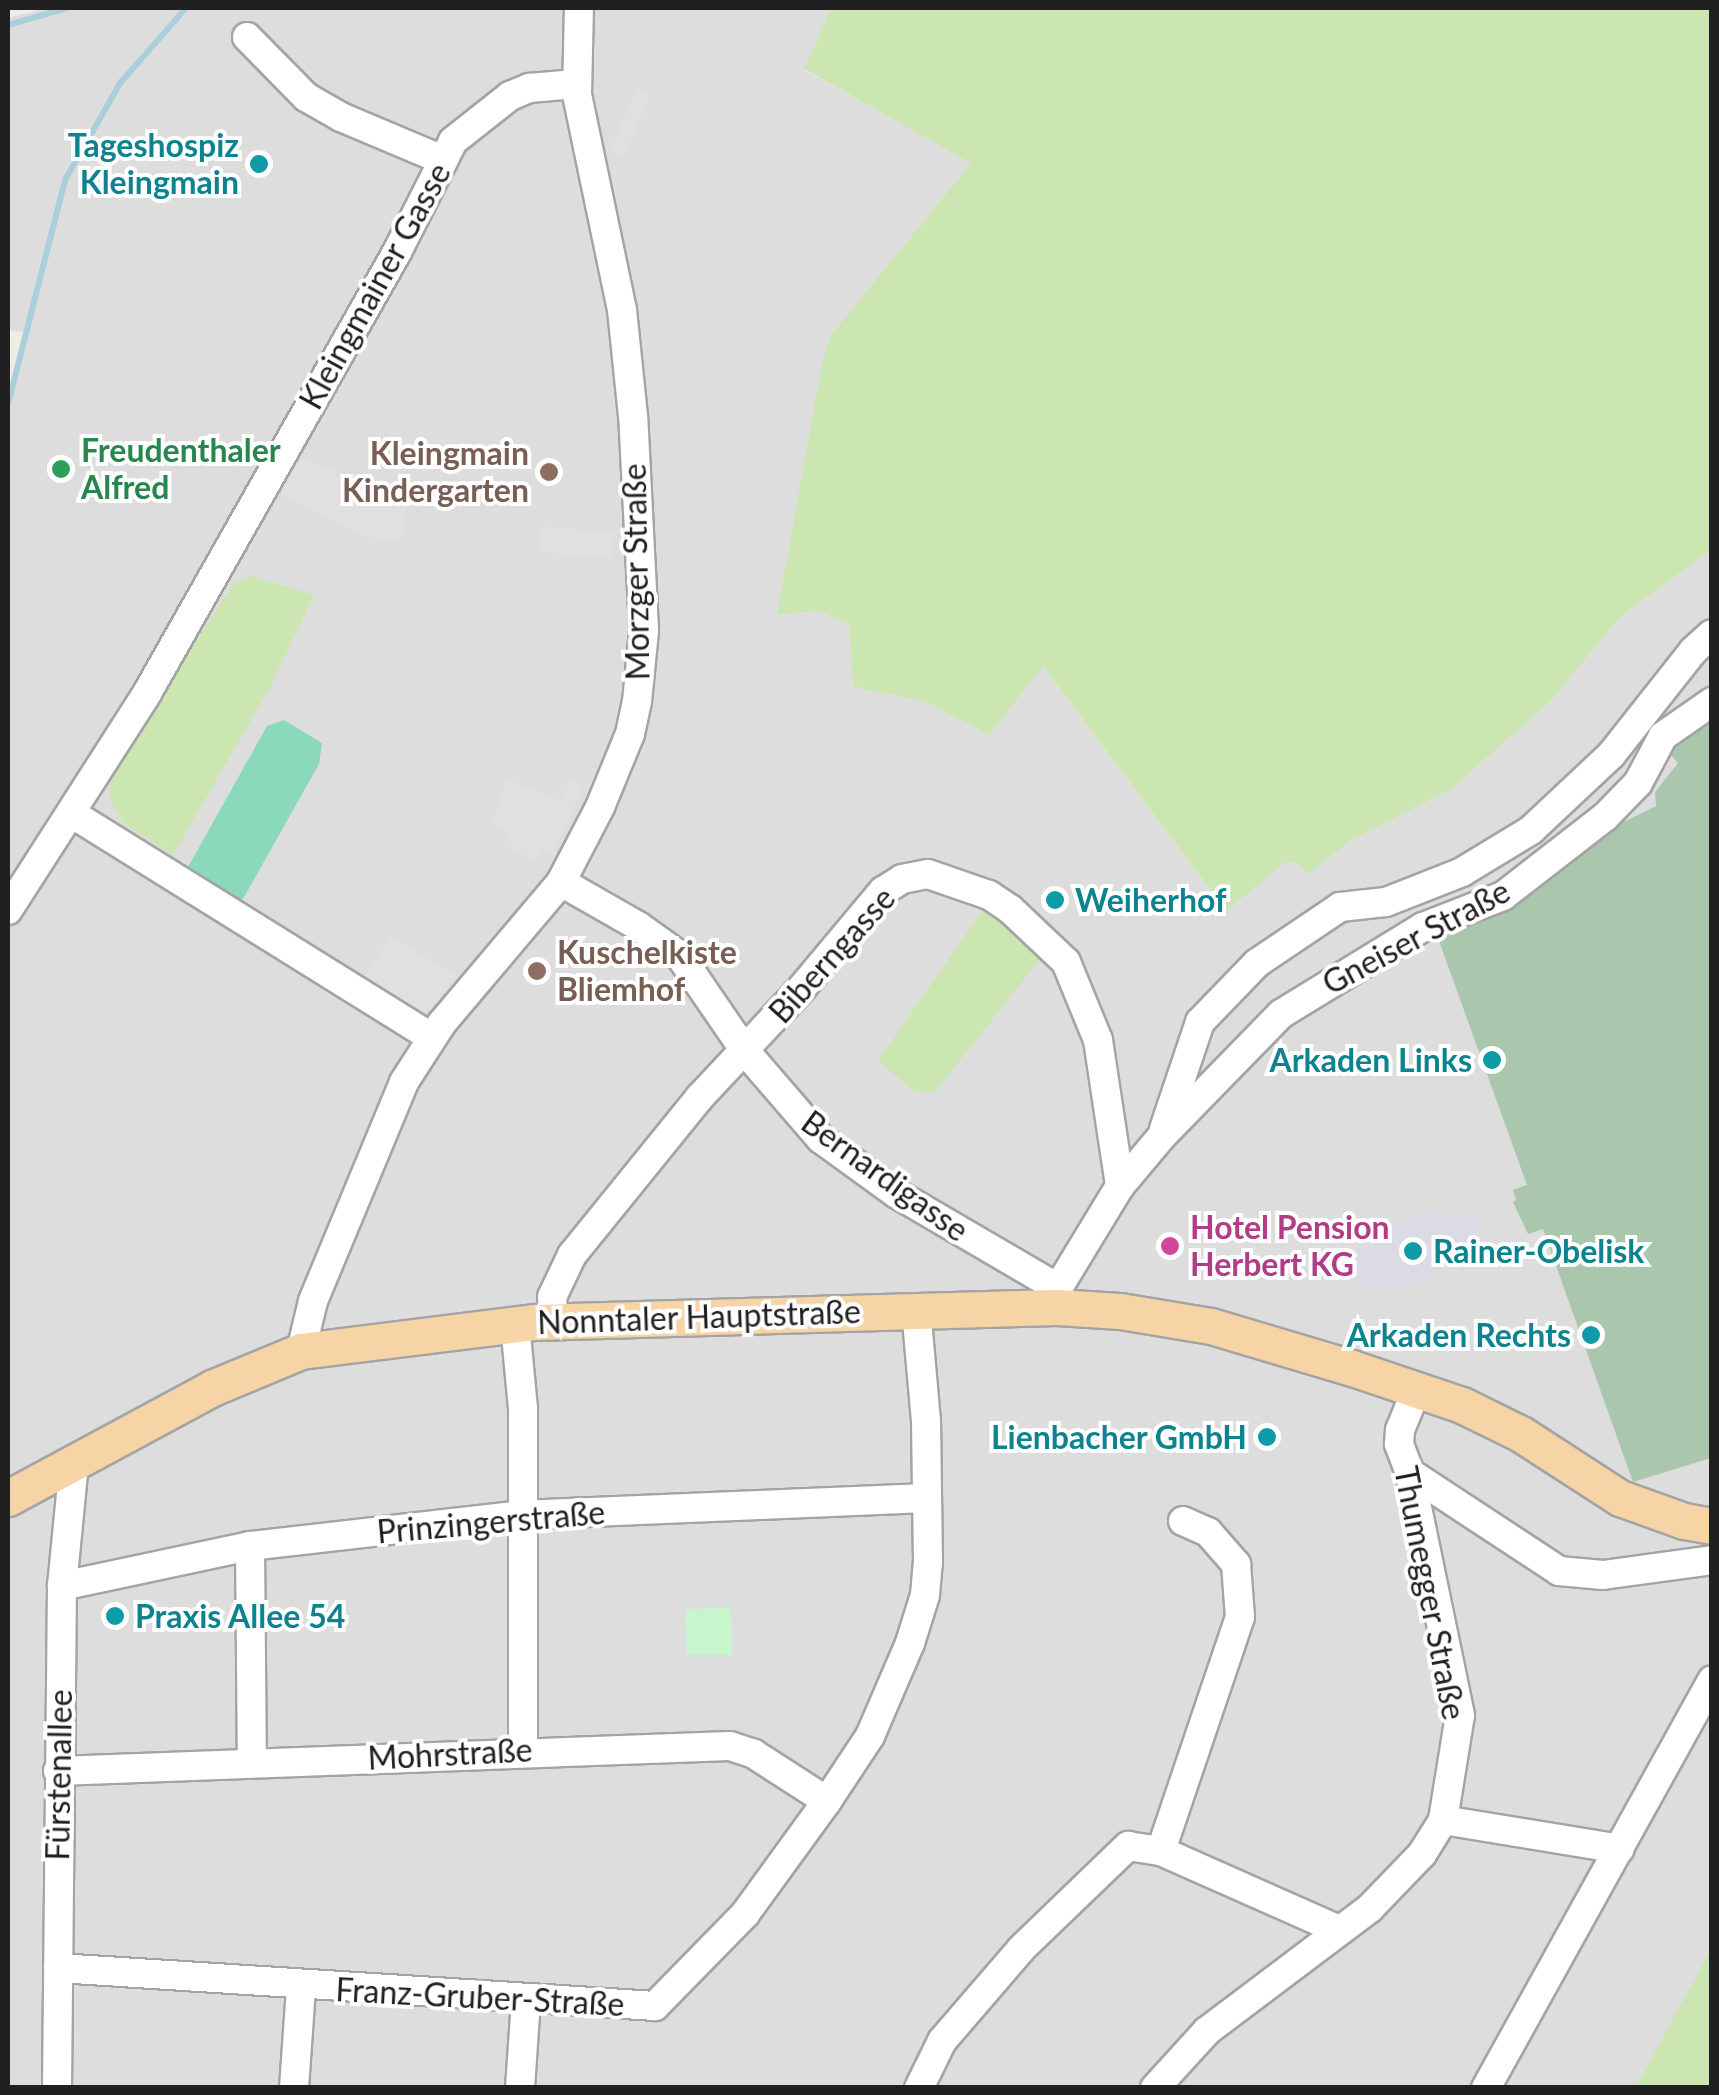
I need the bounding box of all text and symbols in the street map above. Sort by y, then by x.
place label: Tageshospiz Kleingmain [68,127,239,202]
marker: Tageshospiz Kleingmain [248,153,270,175]
street label: Kleingmainer Gasse [291,156,459,416]
place label: Freudenthaler Alfred [81,432,281,507]
place label: Kleingmain Kindergarten [342,435,529,510]
marker: Freudenthaler Alfred [50,458,72,480]
marker: Kleingmain Kindergarten [538,461,560,483]
street label: Morzger Straße [615,463,657,681]
street label: Gneiser Straße [1316,871,1516,1003]
street label: Biberngasse [761,879,903,1031]
place label: Weiherhof [1075,881,1226,919]
marker: Weiherhof [1044,889,1066,911]
place label: Kuschelkiste Bliemhof [557,934,737,1009]
marker: Kuschelkiste Bliemhof [526,960,548,982]
place label: Arkaden Links [1269,1041,1472,1079]
marker: Arkaden Links [1481,1049,1503,1071]
street label: Bernardigasse [794,1103,976,1249]
place label: Hotel Pension Herbert KG [1190,1209,1390,1284]
place label: Rainer-Obelisk [1433,1232,1644,1270]
marker: Hotel Pension Herbert KG [1159,1235,1181,1257]
marker: Rainer-Obelisk [1402,1240,1424,1262]
street label: Nonntaler Hauptstraße [536,1292,862,1342]
place label: Arkaden Rechts [1347,1316,1571,1354]
marker: Arkaden Rechts [1580,1324,1602,1346]
place label: Lienbacher GmbH [990,1418,1247,1456]
marker: Lienbacher GmbH [1256,1426,1278,1448]
street label: Thumegger Straße [1387,1463,1473,1723]
street label: Prinzingerstraße [375,1493,607,1551]
place label: Praxis Allee 54 [135,1597,346,1635]
marker: Praxis Allee 54 [104,1605,126,1627]
street label: Fürstenallee [38,1689,80,1861]
street label: Mohrstraße [367,1731,533,1777]
street label: Franz-Gruber-Straße [335,1970,625,2024]

